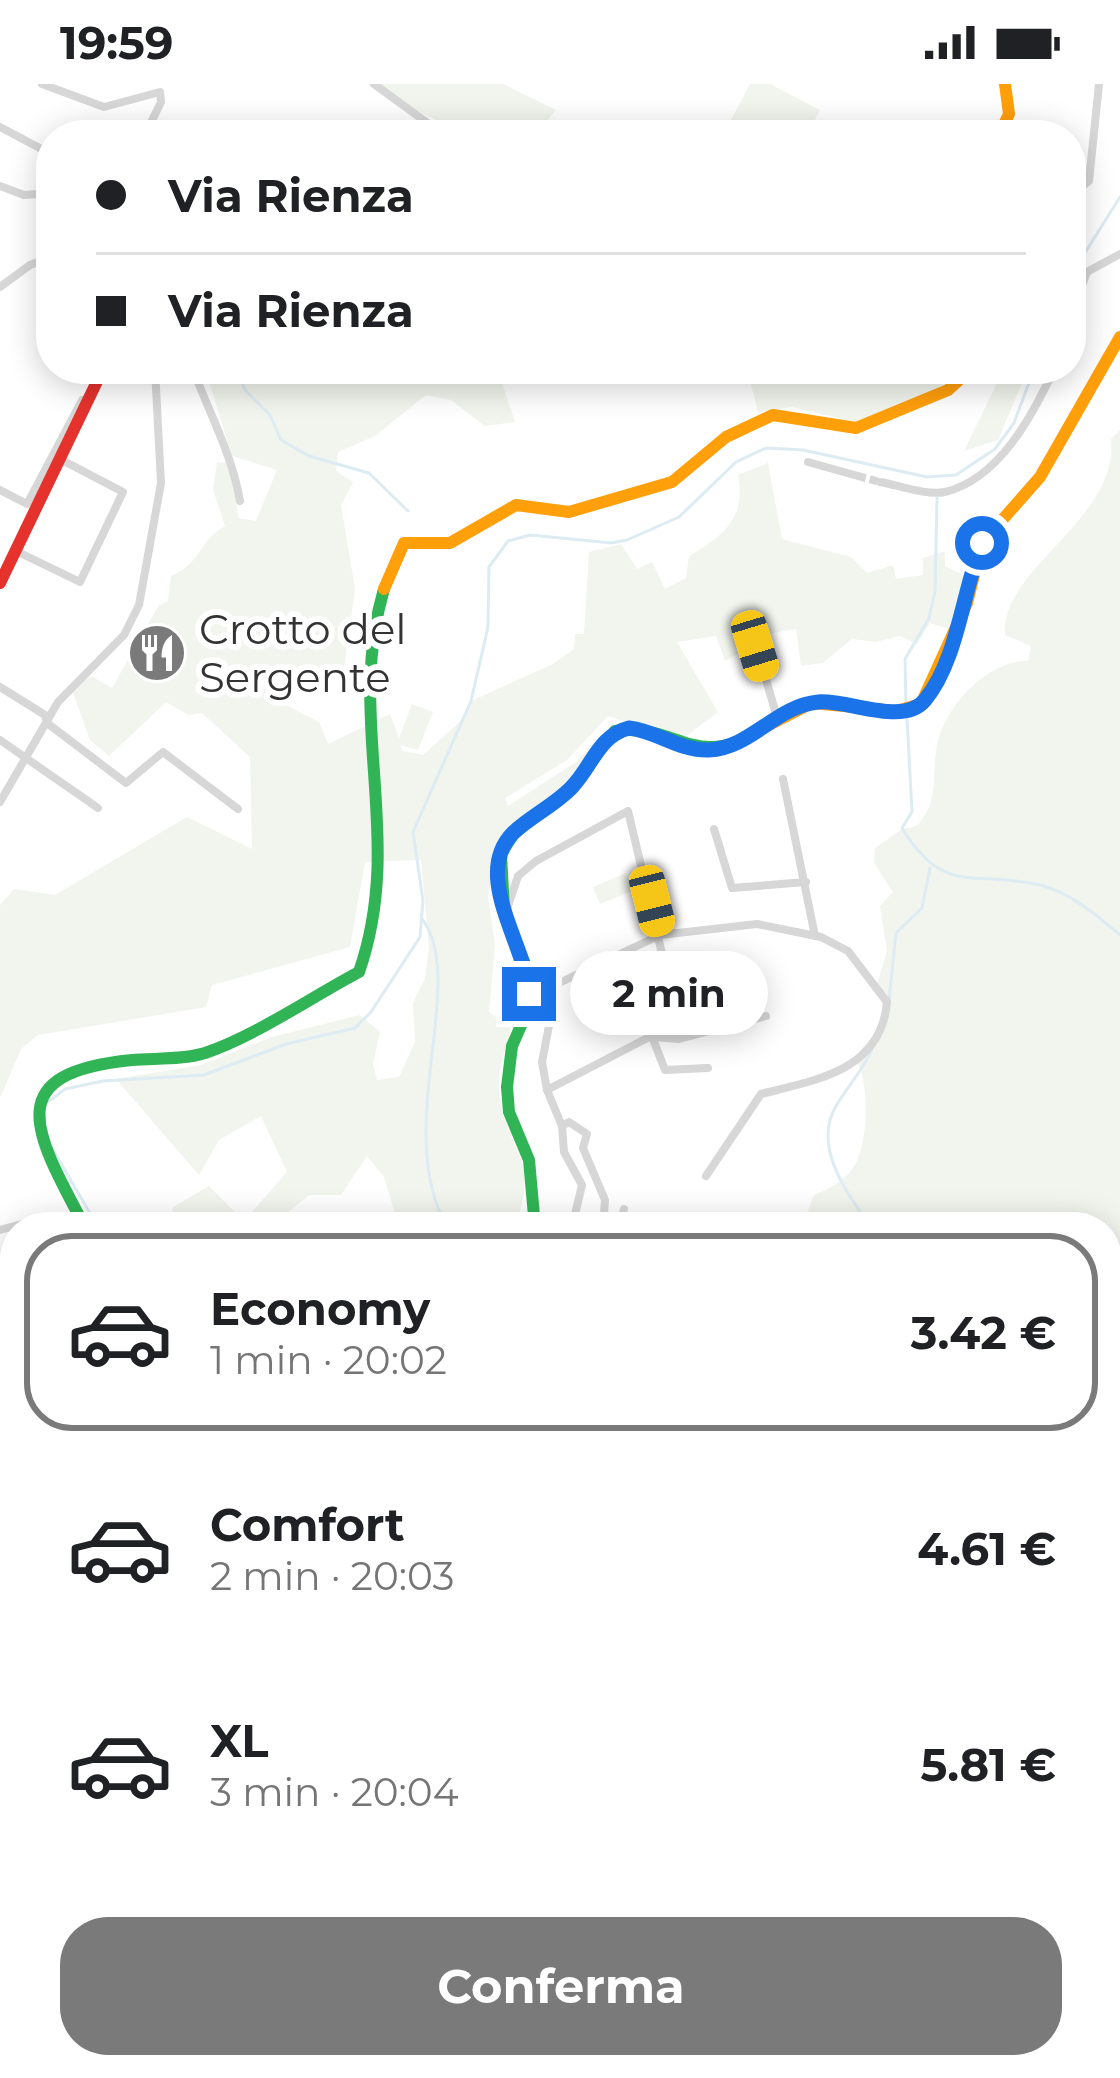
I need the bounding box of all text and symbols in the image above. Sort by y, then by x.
text: 19:59 [60,15,174,70]
text: Via Rienza [168,168,414,223]
text: Via Rienza [168,283,414,338]
route start [955,516,1009,570]
place label: Crotto del Sergente [199,603,407,703]
car [727,606,783,686]
restaurant icon: Crotto del Sergente [126,622,188,684]
car [626,862,678,940]
callout: 2 min [571,952,769,1036]
route end [502,967,556,1021]
text: 2 min [612,969,726,1017]
icon: car [66,1278,174,1386]
text: Economy [210,1281,430,1336]
text: 3.42 € [911,1305,1056,1360]
text: 1 min · 20:02 [210,1336,447,1384]
icon: car [66,1494,174,1602]
text: Comfort [210,1497,405,1552]
text: 4.61 € [917,1521,1056,1576]
text: 2 min · 20:03 [210,1552,454,1600]
icon: car [66,1710,174,1818]
text: XL [210,1713,268,1768]
text: 5.81 € [920,1737,1056,1792]
text: 3 min · 20:04 [210,1768,458,1816]
button: Conferma [60,1917,1062,2055]

